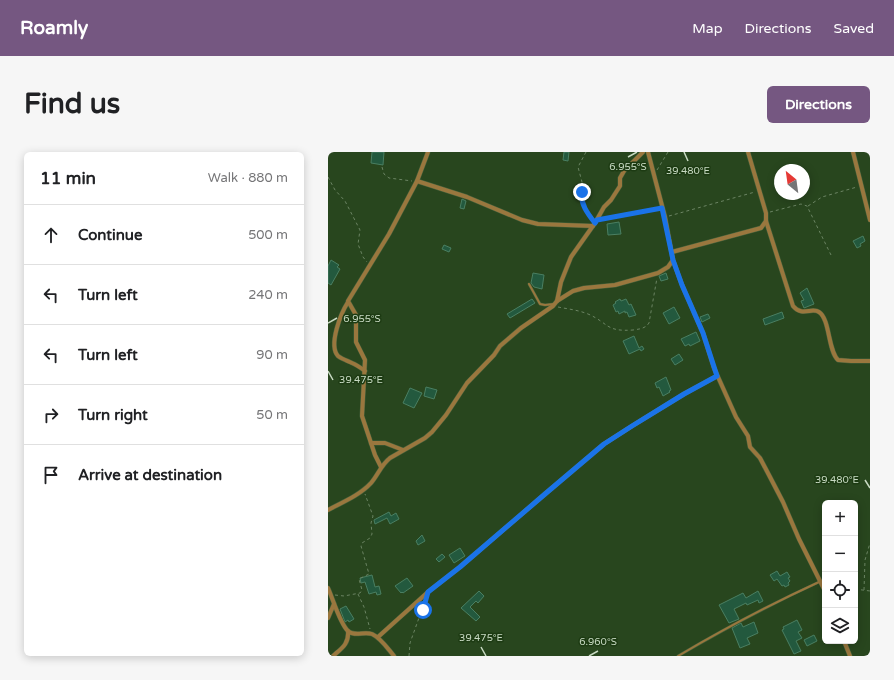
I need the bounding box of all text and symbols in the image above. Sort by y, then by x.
text: Roamly [20,17,88,39]
text: Map [692,20,723,37]
text: Directions [745,20,812,37]
text: Saved [834,20,874,37]
button: Directions [767,86,870,123]
text: Find us [24,87,120,121]
text: 6.955°S [609,161,647,173]
north arrow [774,164,810,200]
text: 39.480°E [666,165,710,177]
text: 11 min [40,168,96,189]
text: Walk · 880 m [208,170,288,186]
route end [573,183,591,201]
icon: ahead [40,224,62,246]
text: Continue [78,226,142,244]
text: 500 m [248,227,288,243]
icon: left [40,284,62,306]
text: Turn left [78,286,138,304]
text: 240 m [248,287,288,303]
text: 6.955°S [343,313,381,325]
icon: left [40,344,62,366]
text: Turn left [78,346,138,364]
text: 90 m [256,347,288,363]
text: 39.475°E [339,374,383,386]
icon: right [40,404,62,426]
text: Turn right [78,406,148,424]
text: 50 m [256,407,288,423]
icon: arrive [40,464,62,486]
text: Arrive at destination [78,466,222,484]
text: 39.480°E [815,474,859,486]
map controls [822,500,858,644]
button: + [822,500,858,536]
button: − [822,536,858,572]
button: locate [822,572,858,608]
route start [414,601,432,619]
button: layers [822,608,858,644]
text: 39.475°E [459,632,503,644]
text: 6.960°S [579,636,617,648]

